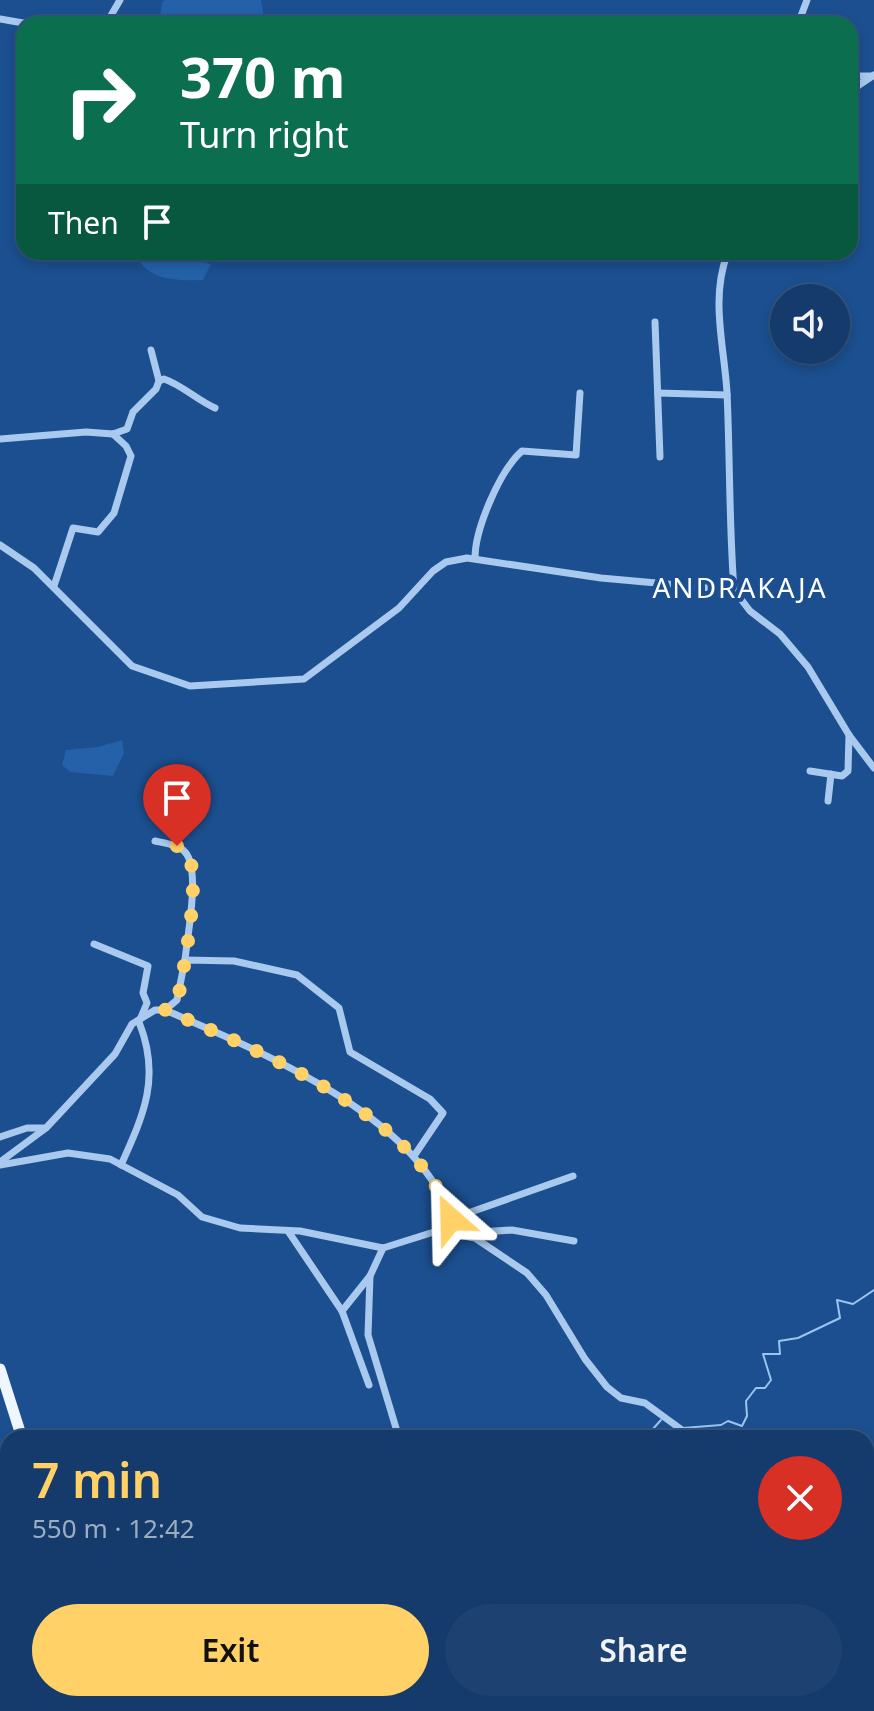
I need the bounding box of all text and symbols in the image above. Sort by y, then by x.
text: 370 m [180,38,345,114]
icon: right [48,48,152,152]
text: Turn right [180,110,348,159]
icon: arrive [135,200,179,244]
text: Then [48,202,119,243]
map controls [770,284,850,364]
button: sound [770,284,850,364]
district label: ANDRAKAJA [652,568,828,606]
pin [143,764,211,846]
icon: arrive [155,776,199,820]
position arrow [409,1177,493,1261]
text: 7 min [32,1447,162,1512]
button: close [758,1456,842,1540]
text: 550 m · 12:42 [32,1510,195,1546]
button: Exit [32,1604,429,1696]
button: Share [445,1604,842,1696]

